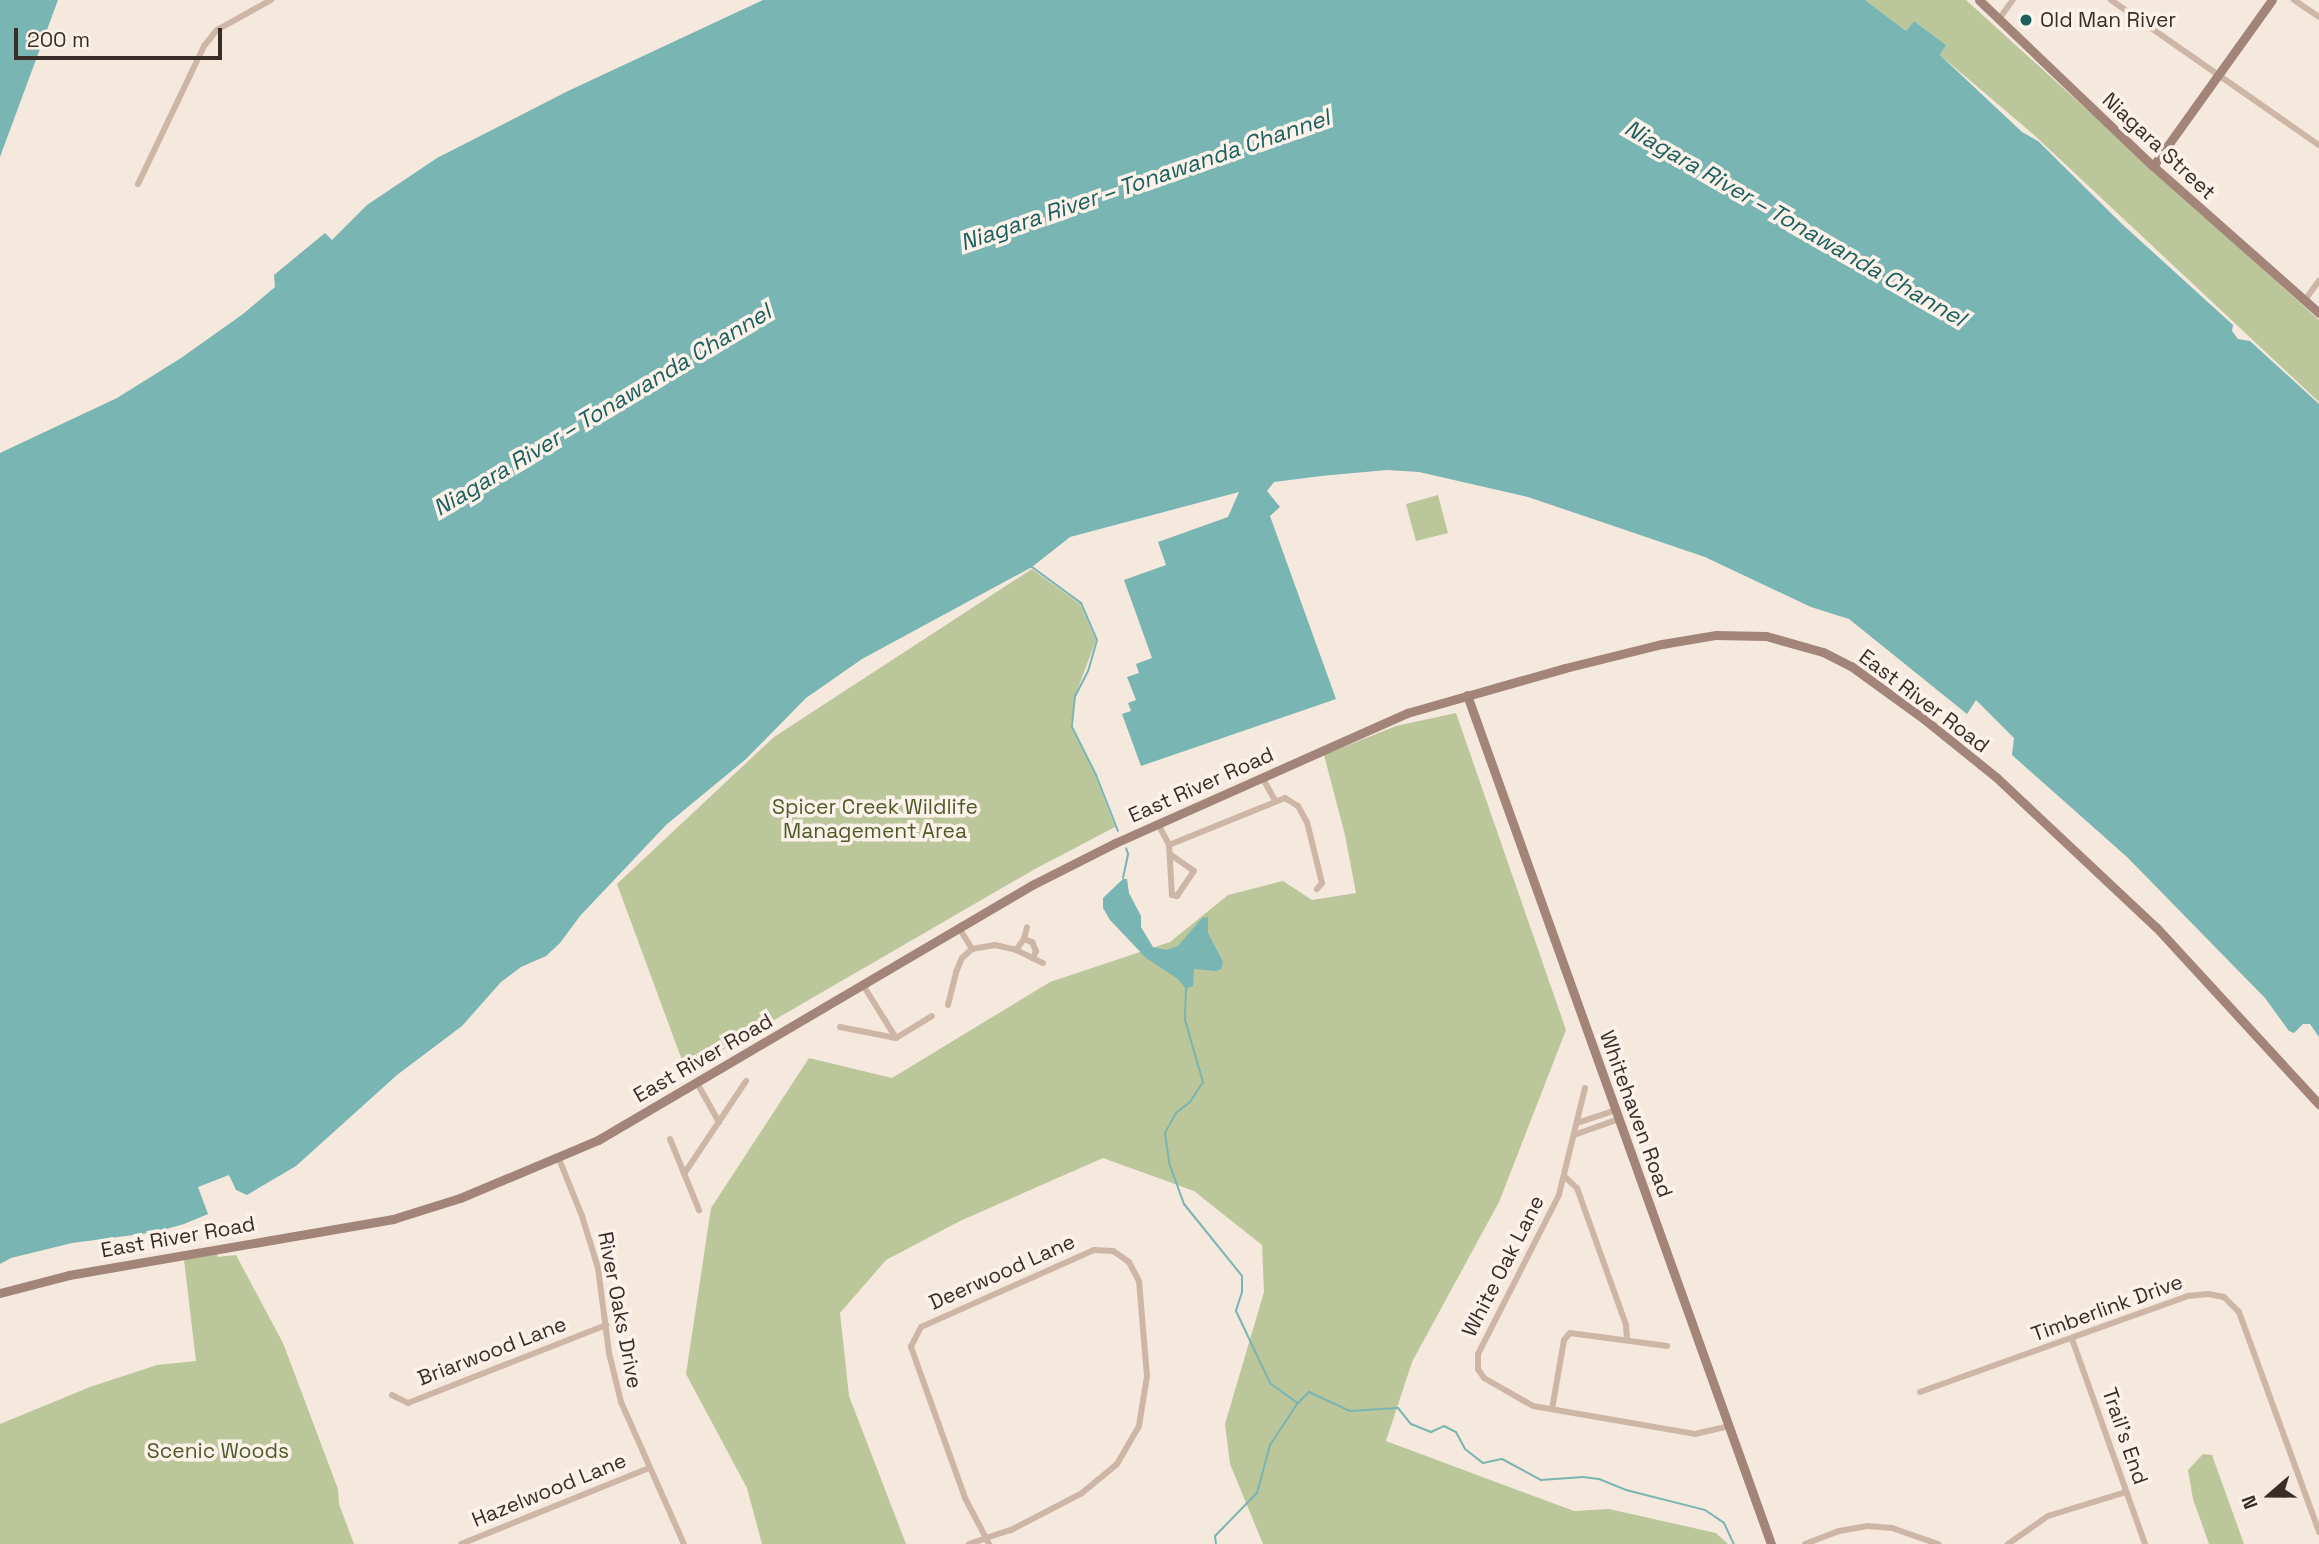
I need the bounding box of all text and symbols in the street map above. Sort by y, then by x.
place label: Old Man River [2040,7,2176,33]
marker: Old Man River [2018,12,2034,28]
scale bar [18,14,226,58]
text: 200 m [27,26,90,53]
street label: Niagara Street [2097,87,2221,205]
water label: Niagara River – Tonawanda Channel [956,103,1334,257]
water label: Niagara River – Tonawanda Channel [1619,113,1971,333]
water label: Niagara River – Tonawanda Channel [427,297,777,523]
street label: East River Road [1854,644,1994,758]
street label: East River Road [1124,742,1278,828]
park label: Spicer Creek Wildlife Management Area [772,794,978,844]
street label: East River Road [629,1008,777,1108]
street label: Whitehaven Road [1594,1027,1678,1201]
street label: White Oak Lane [1457,1191,1549,1341]
street label: East River Road [99,1211,257,1263]
street label: Deerwood Lane [925,1229,1079,1315]
street label: River Oaks Drive [592,1230,648,1390]
street label: Timberlink Drive [2028,1269,2186,1347]
street label: Briarwood Lane [414,1311,570,1391]
street label: Trail's End [2097,1384,2153,1488]
park label: Scenic Woods [147,1438,289,1464]
street label: Hazelwood Lane [468,1448,630,1532]
north arrow [2235,1460,2305,1530]
text: N [2236,1492,2264,1513]

